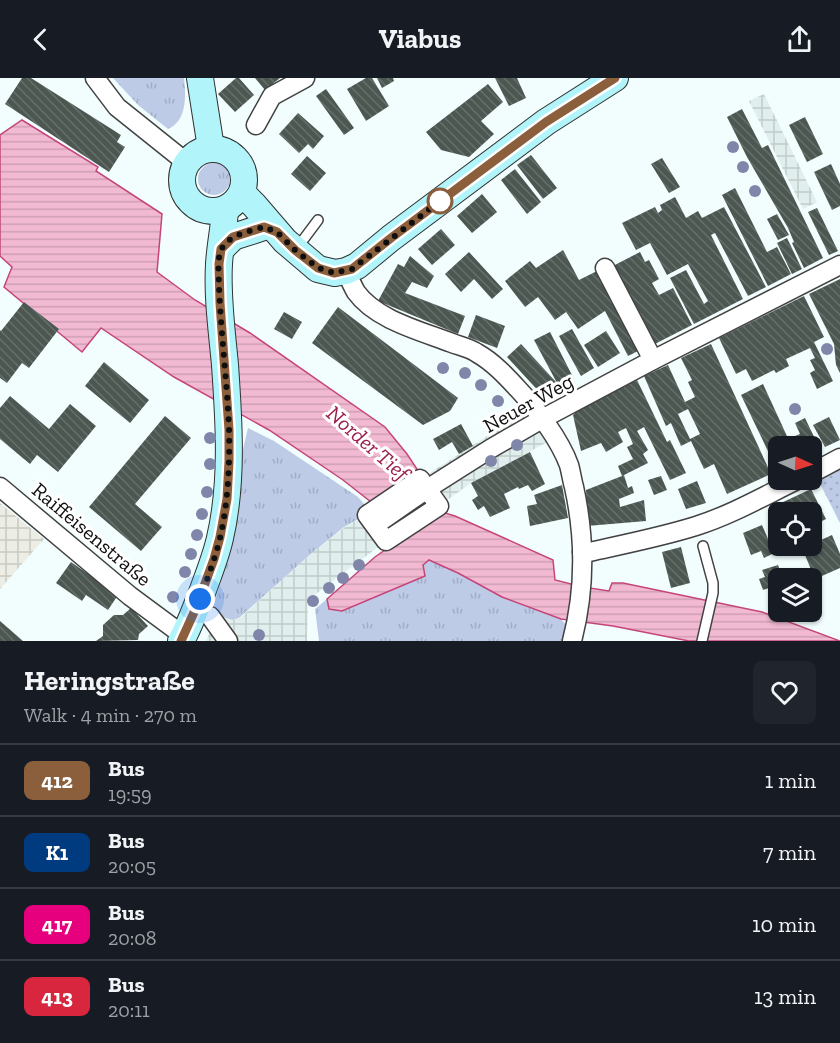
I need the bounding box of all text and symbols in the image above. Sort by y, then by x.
icon: back [24,23,57,56]
text: Viabus [379,23,461,55]
icon: share [783,23,816,56]
unlabelled marker [427,188,453,214]
street label: Neuer Weg [479,368,578,438]
water label: Norder Tief [321,400,417,488]
north arrow [768,436,822,490]
map controls [768,436,822,622]
street label: Raiffeisenstraße [27,477,157,591]
button: locate [768,502,822,556]
button: layers [768,568,822,622]
your location [185,584,215,614]
button: heart [753,661,816,724]
text: Heringstraße [24,664,195,697]
text: Walk · 4 min · 270 m [24,703,197,727]
text: Bus [108,755,145,782]
text: 1 min [765,767,816,794]
text: 412 [41,768,73,793]
text: 19:59 [108,782,152,806]
text: Bus [108,827,145,854]
text: 7 min [763,839,816,866]
text: K1 [46,840,68,865]
text: 20:05 [108,854,156,878]
text: Bus [108,899,145,926]
text: 10 min [752,911,816,938]
text: 417 [42,912,72,937]
text: 20:08 [108,926,157,950]
text: Bus [108,971,145,998]
text: 13 min [754,983,816,1010]
text: 413 [41,984,73,1009]
text: 20:11 [108,998,150,1022]

